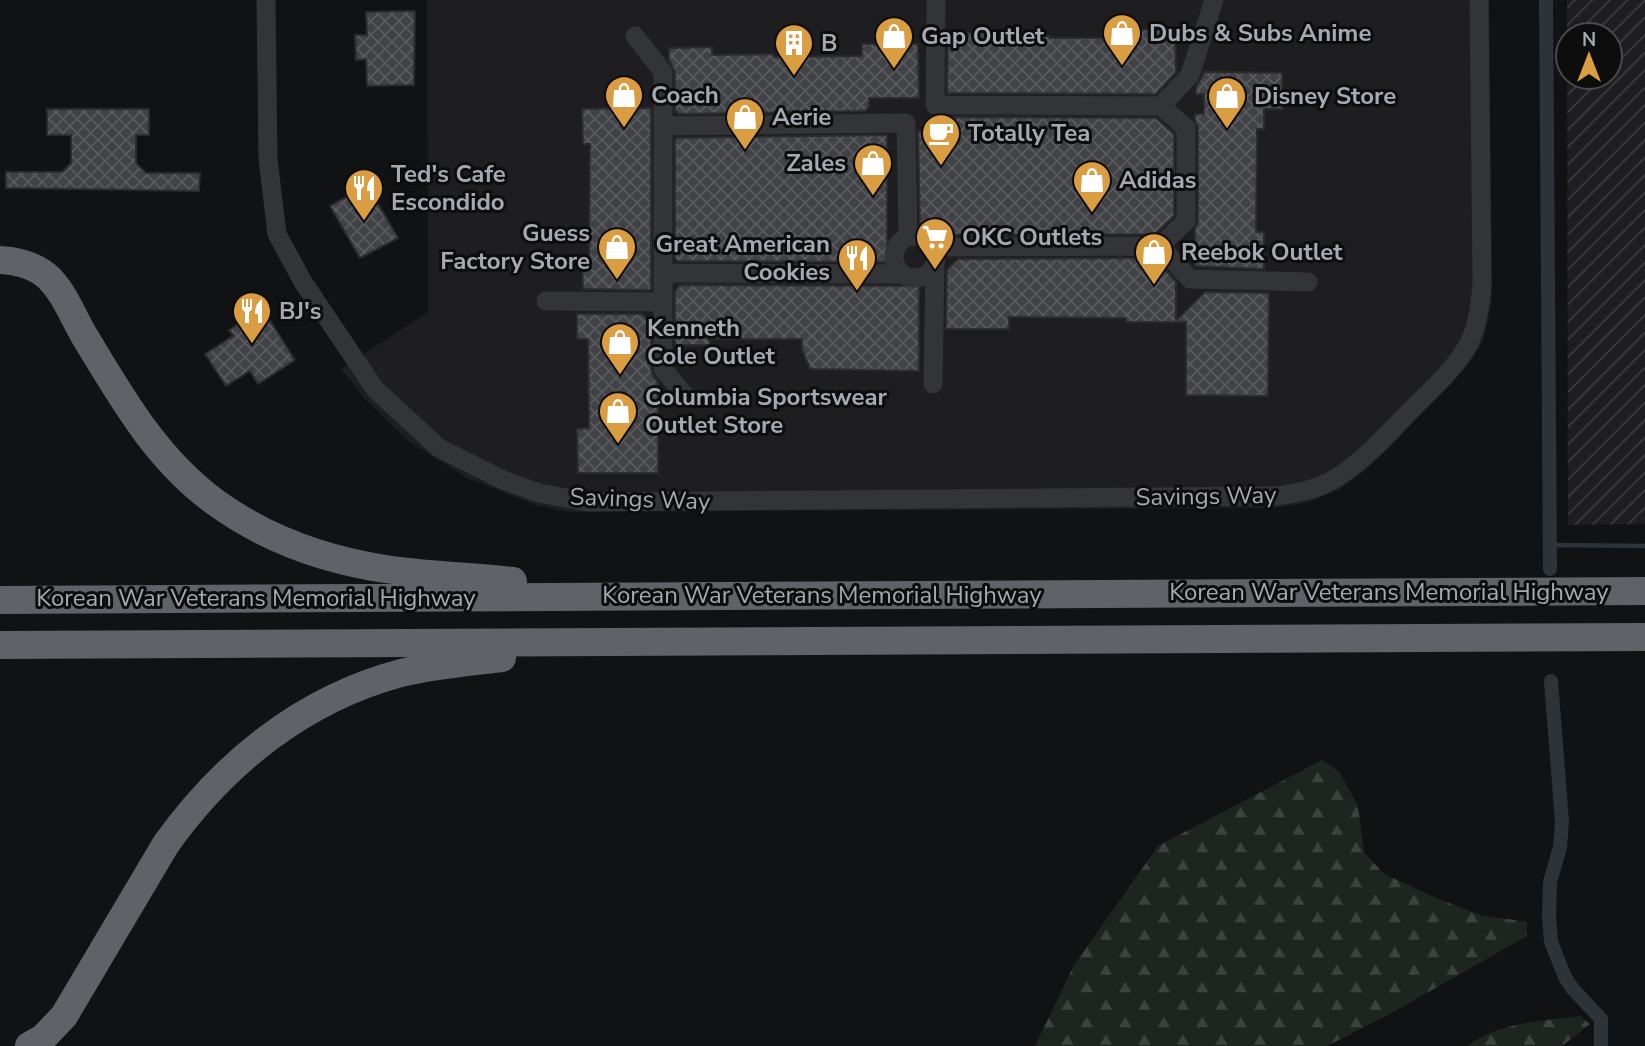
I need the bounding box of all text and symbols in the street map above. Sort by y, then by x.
shop icon: Dubs & Subs Anime [1101,12,1143,67]
shop icon: Gap Outlet [873,15,915,70]
place label: Dubs & Subs Anime [1149,17,1371,49]
place label: Gap Outlet [921,20,1045,52]
north arrow [1554,21,1624,91]
building icon: B [773,22,815,77]
place label: B [821,27,838,59]
text: N [1582,27,1596,53]
shop icon: Coach [603,74,645,129]
shop icon: Disney Store [1206,75,1248,130]
place label: Coach [651,79,719,111]
place label: Disney Store [1254,80,1396,112]
shop icon: Aerie [724,96,766,151]
place label: Aerie [772,101,831,133]
cafe icon: Totally Tea [920,112,962,167]
place label: Totally Tea [968,117,1090,149]
shop icon: Zales [852,142,894,197]
place label: Zales [786,147,846,179]
place label: Ted's Cafe Escondido [391,158,506,218]
shop icon: Adidas [1071,159,1113,214]
place label: Adidas [1119,164,1197,196]
restaurant icon: Ted's Cafe Escondido [343,167,385,222]
supermarket icon: OKC Outlets [914,216,956,271]
place label: Guess Factory Store [440,217,590,277]
place label: OKC Outlets [962,221,1102,253]
shop icon: Guess Factory Store [596,226,638,281]
place label: Great American Cookies [655,228,830,288]
shop icon: Reebok Outlet [1133,231,1175,286]
place label: Reebok Outlet [1181,236,1343,268]
restaurant icon: Great American Cookies [836,237,878,292]
restaurant icon: BJ's [231,290,273,345]
place label: BJ's [279,295,321,327]
place label: Kenneth Cole Outlet [647,312,776,372]
shop icon: Kenneth Cole Outlet [599,321,641,376]
place label: Columbia Sportswear Outlet Store [645,381,888,441]
shop icon: Columbia Sportswear Outlet Store [597,390,639,445]
street label: Savings Way [1135,479,1277,513]
street label: Savings Way [569,481,712,517]
street label: Korean War Veterans Memorial Highway [1169,576,1609,608]
street label: Korean War Veterans Memorial Highway [602,579,1042,611]
street label: Korean War Veterans Memorial Highway [36,582,476,614]

